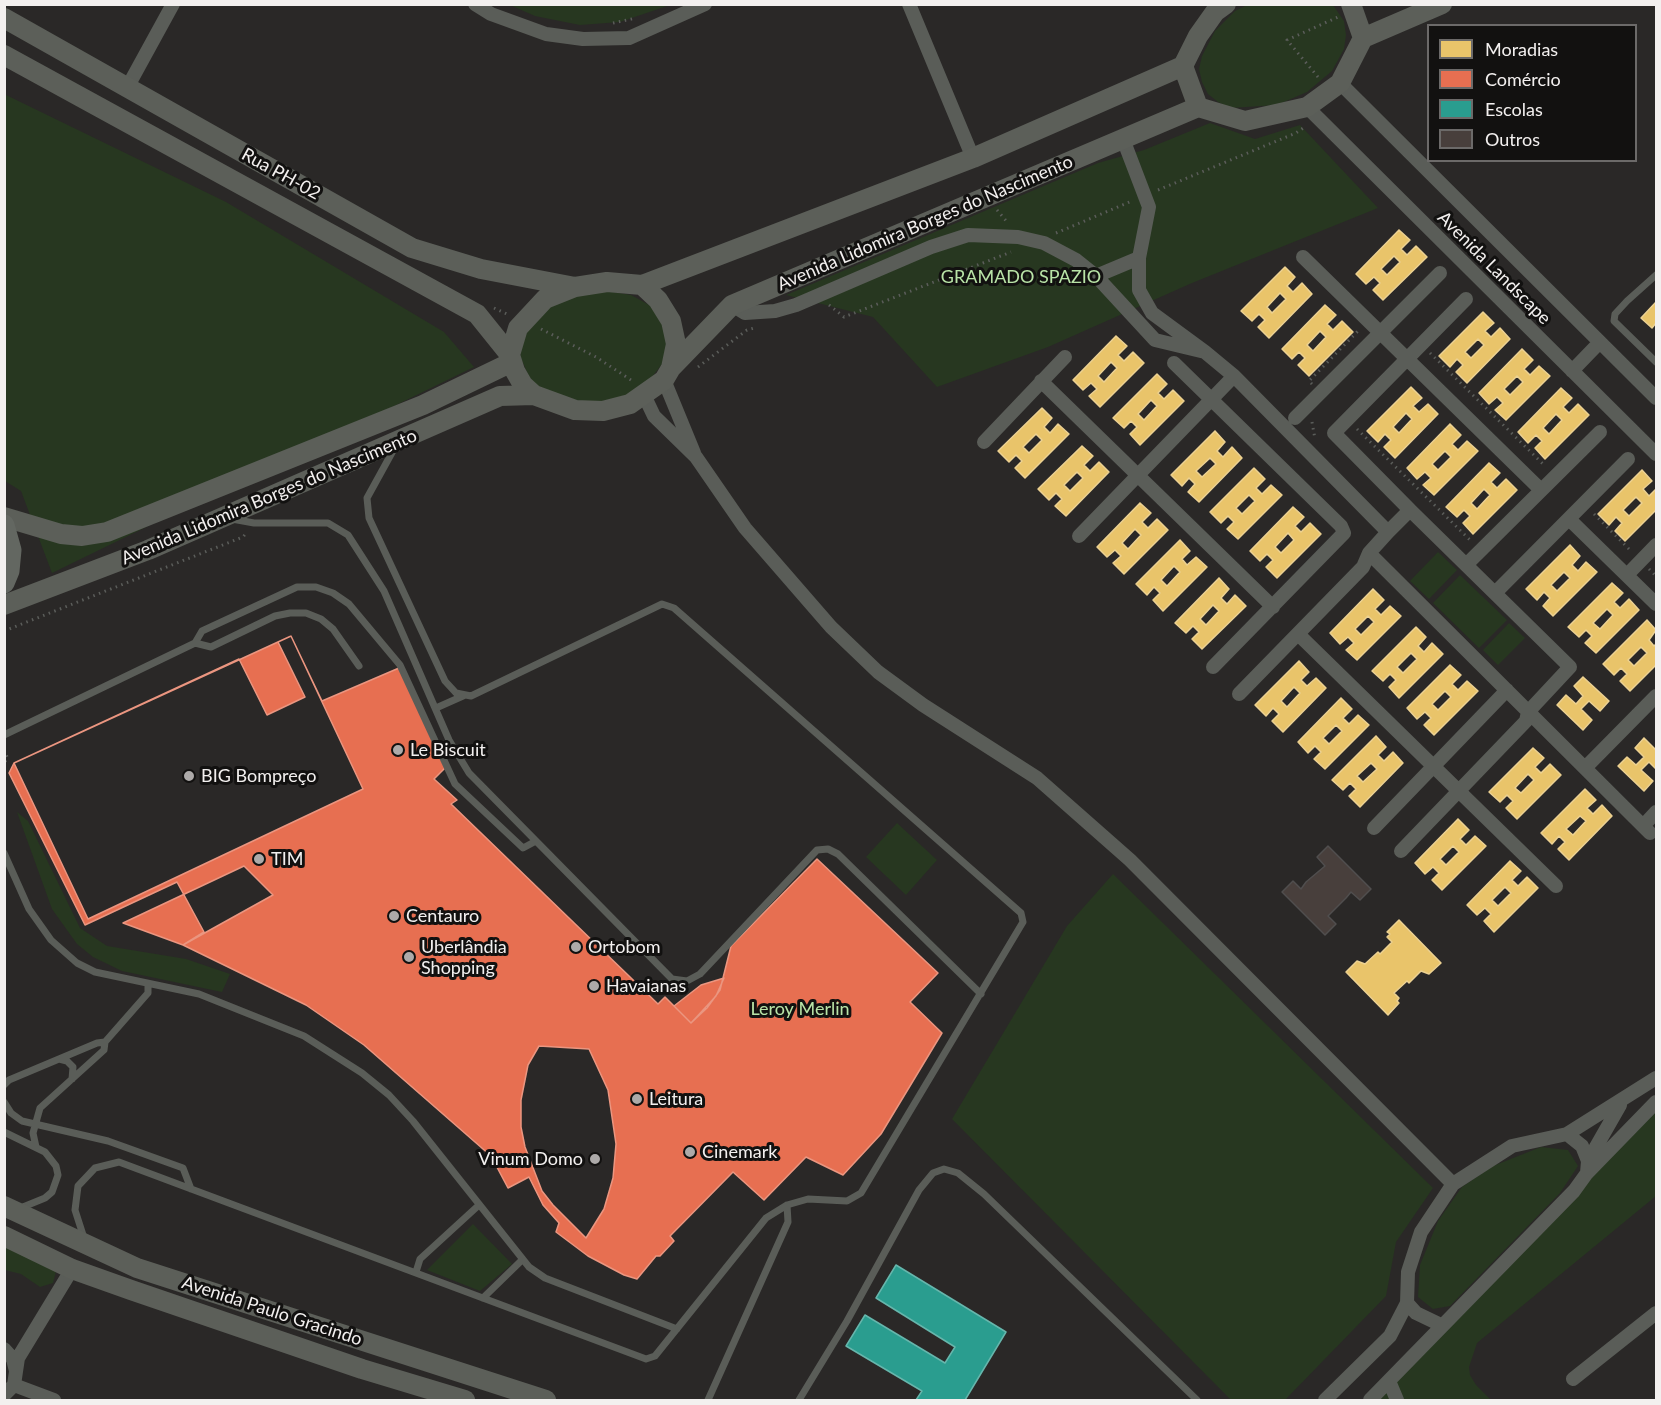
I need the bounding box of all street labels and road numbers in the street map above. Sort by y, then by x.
street label: Rua PH-02 [238,144,324,204]
street label: Avenida Lidomira Borges do Nascimento [774,151,1076,295]
street label: Avenida Landscape [1433,207,1555,329]
street label: Avenida Lidomira Borges do Nascimento [118,425,420,569]
street label: Avenida Paulo Gracindo [179,1272,365,1350]

